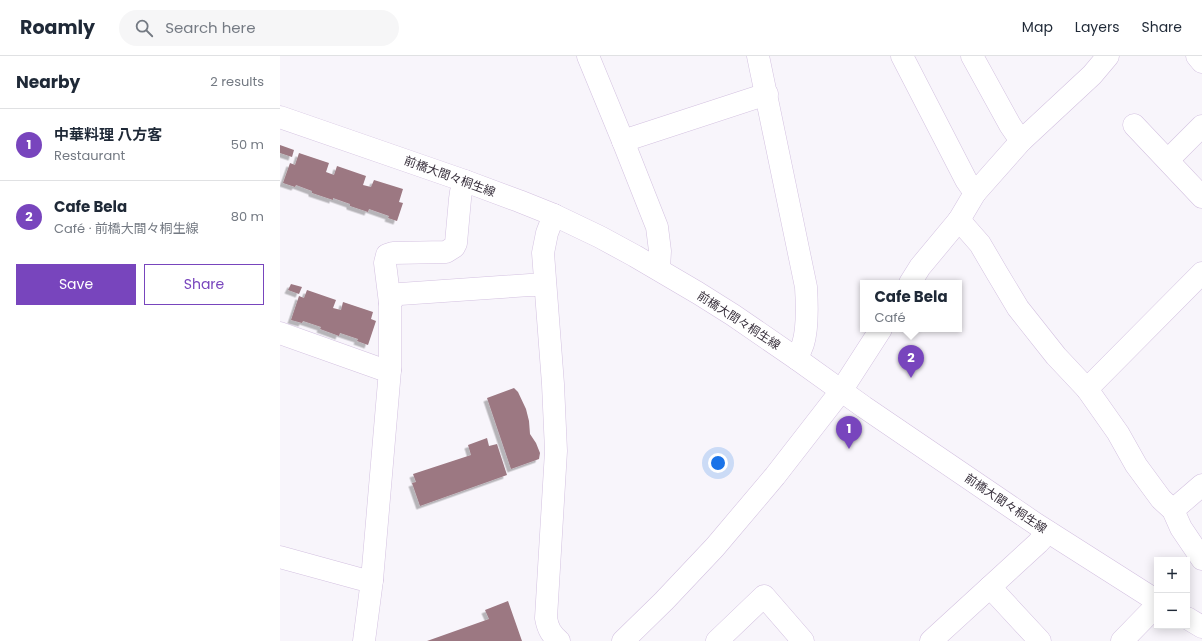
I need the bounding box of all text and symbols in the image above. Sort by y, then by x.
search box [119,10,399,46]
text: Roamly [20,14,95,41]
icon: search [133,17,155,39]
text: Search here [165,17,256,38]
text: Map [1022,17,1053,37]
text: Layers [1075,17,1119,37]
text: Share [1141,17,1182,37]
text: Nearby [16,70,80,94]
text: 2 results [210,72,264,91]
text: 中華料理 八方客 [54,124,162,145]
text: 1 [27,135,31,154]
text: 50 m [231,135,264,154]
text: Restaurant [54,146,125,165]
street label: 前橋大間々桐生線 [402,152,498,200]
text: Cafe Bela [54,196,127,217]
text: 2 [25,207,33,226]
text: 80 m [231,207,264,226]
text: Café · 前橋大間々桐生線 [54,219,199,238]
button: Save [16,264,136,305]
button: Share [144,264,264,305]
popup [860,280,962,332]
text: Cafe Bela [874,286,948,307]
street label: 前橋大間々桐生線 [694,287,784,353]
text: Café [874,308,906,327]
pin: 2 [898,345,924,378]
pin: 1 [836,416,862,449]
your location [708,453,728,473]
street label: 前橋大間々桐生線 [961,469,1051,537]
map controls [1154,557,1190,629]
button: + [1154,557,1190,593]
button: − [1154,593,1190,629]

